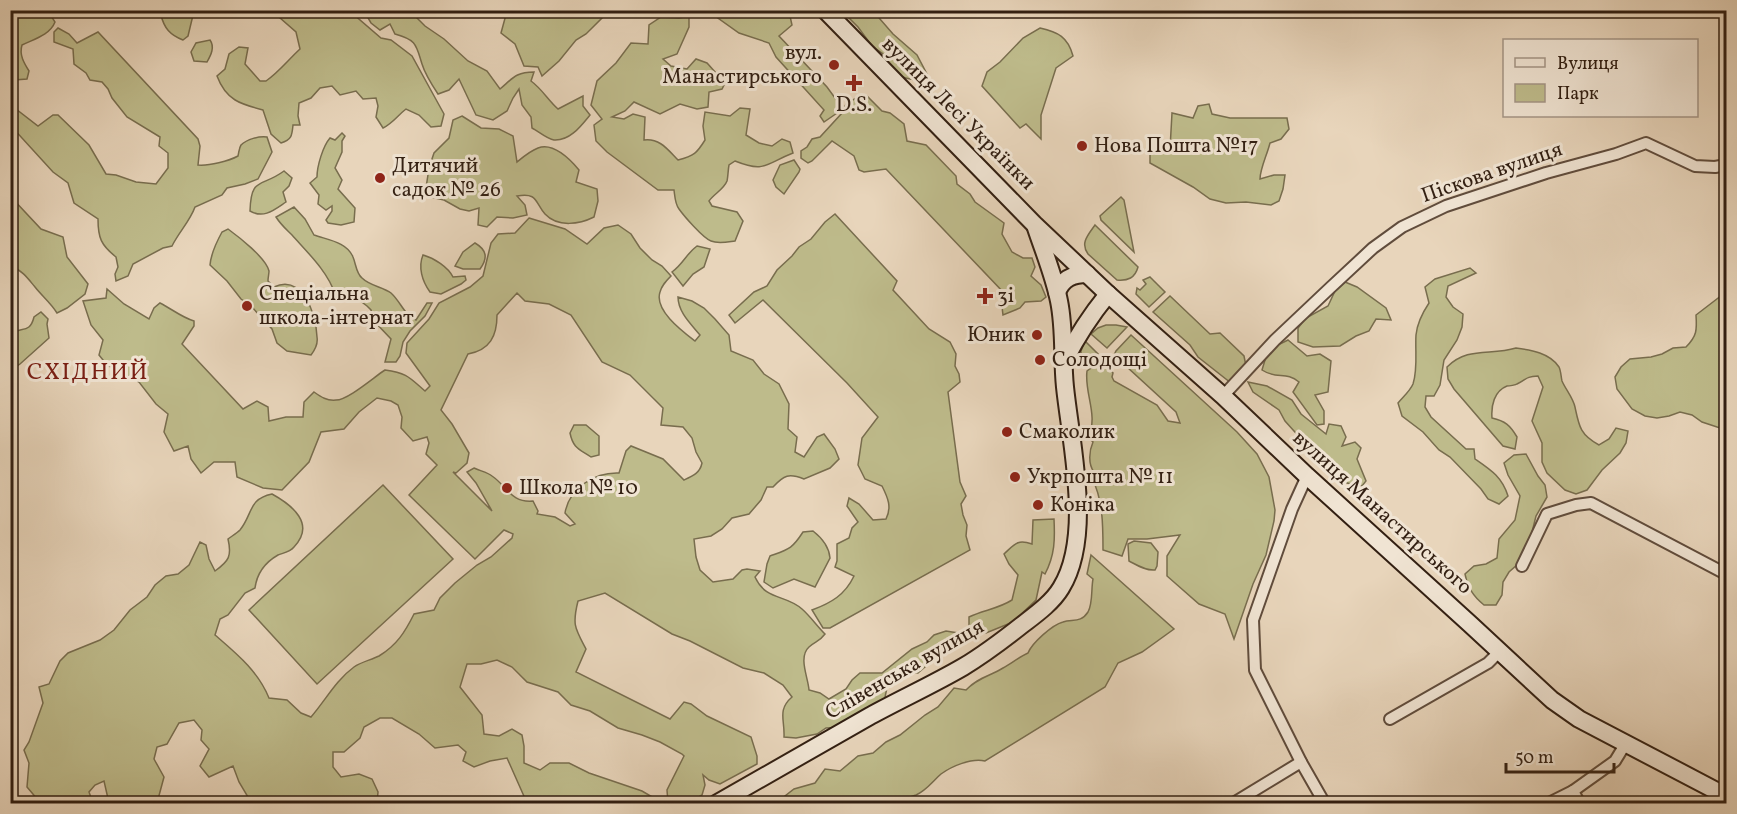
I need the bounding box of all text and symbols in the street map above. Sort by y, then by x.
street label: вулиця Лесі Українки [875,31,1041,197]
place label: вул. Манастирського [662,39,822,92]
legend [1503,39,1698,117]
text: Вулиця [1557,52,1619,77]
marker: вул. Манастирського [827,58,841,72]
marker: D.S. [847,76,861,90]
text: Парк [1557,82,1599,107]
place label: D.S. [836,91,872,120]
place label: Нова Пошта №17 [1094,132,1258,161]
street label: Піскова вулиця [1418,135,1566,211]
marker: Нова Пошта №17 [1075,139,1089,153]
place label: Дитячий садок № 26 [392,152,501,205]
marker: Дитячий садок № 26 [373,171,387,185]
place label: Спеціальна школа-інтернат [259,280,414,333]
place label: 3і [997,282,1014,311]
marker: 3і [978,289,992,303]
marker: Спеціальна школа-інтернат [240,299,254,313]
place label: Юник [967,321,1025,350]
marker: Юник [1030,328,1044,342]
place label: Солодощі [1052,346,1147,375]
marker: Солодощі [1033,353,1047,367]
district label: СХІДНИЙ [27,356,149,390]
place label: Смаколик [1019,418,1115,447]
street label: вулиця Манастирського [1286,424,1478,602]
marker: Смаколик [1000,425,1014,439]
place label: Укрпошта № 11 [1027,463,1173,492]
marker: Укрпошта № 11 [1008,470,1022,484]
place label: Школа № 10 [519,474,638,503]
marker: Школа № 10 [500,481,514,495]
place label: Коніка [1050,491,1115,520]
marker: Коніка [1031,498,1045,512]
street label: Слівенська вулиця [820,613,990,727]
scale bar [1506,736,1614,774]
text: 50 m [1515,746,1554,771]

